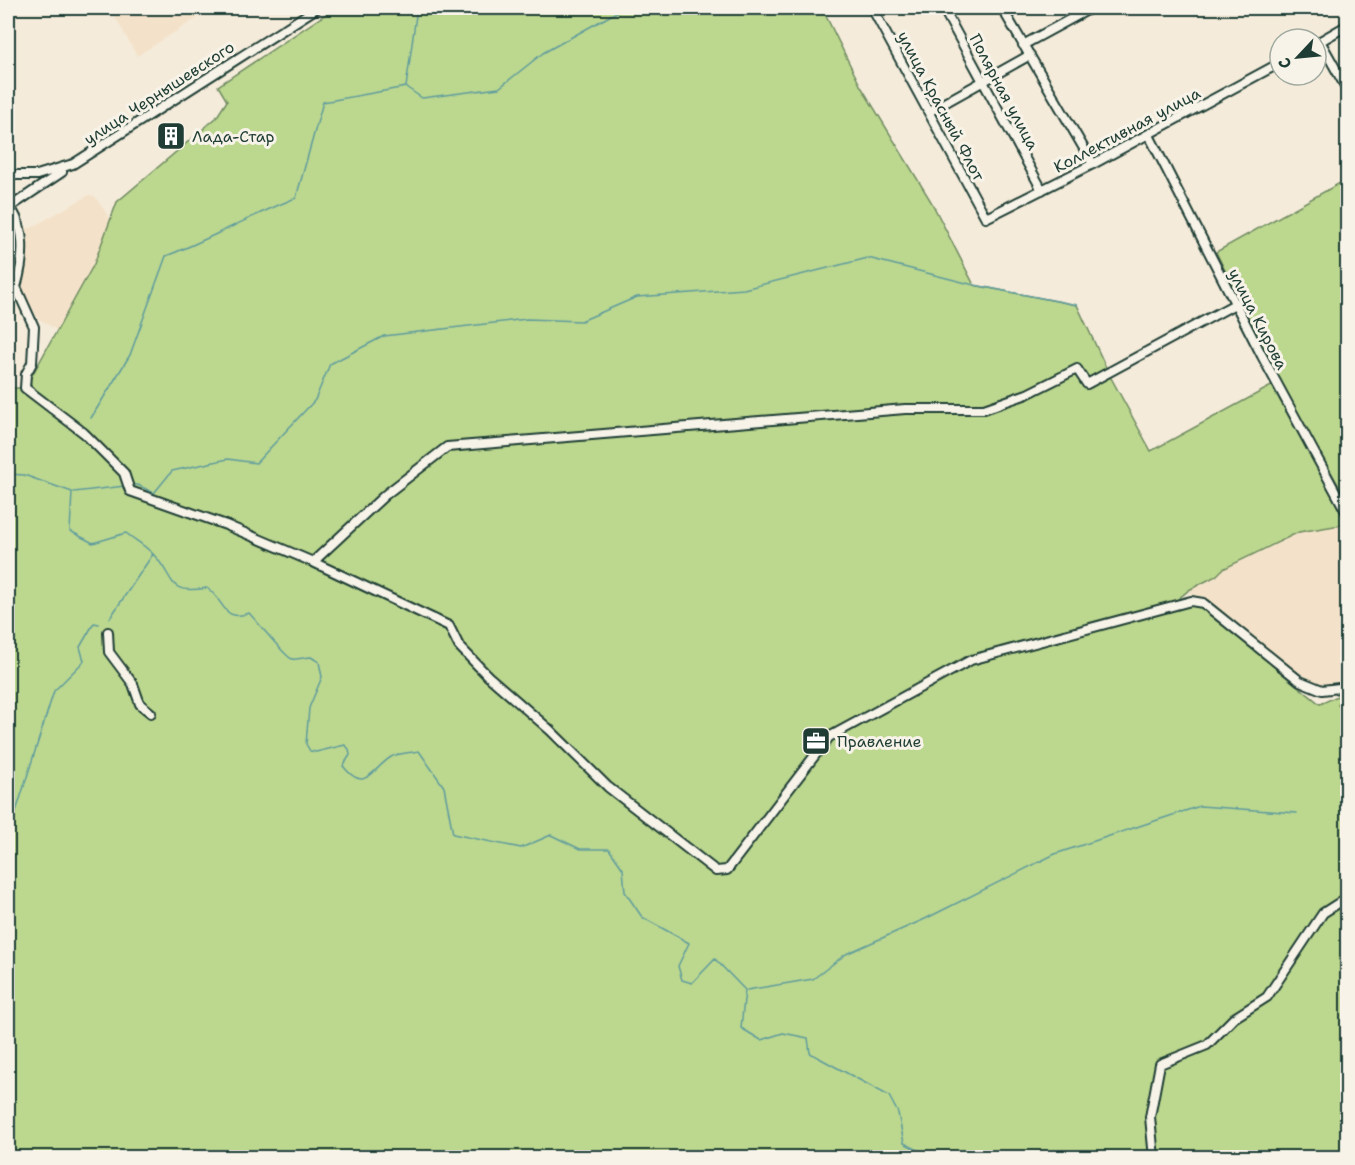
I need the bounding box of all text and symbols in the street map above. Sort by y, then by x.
street label: улица Красный Флот [893,27,990,185]
north arrow [1268,27,1328,87]
street label: Полярная улица [965,30,1043,154]
street label: улица Чернышевского [80,36,238,150]
text: С [1273,54,1297,72]
street label: Коллективная улица [1050,82,1204,178]
building icon: Лада-Стар [155,120,187,152]
place label: Лада-Стар [192,126,275,147]
street label: улица Кирова [1223,265,1293,373]
office icon: Правление [800,725,832,757]
place label: Правление [837,731,922,752]

